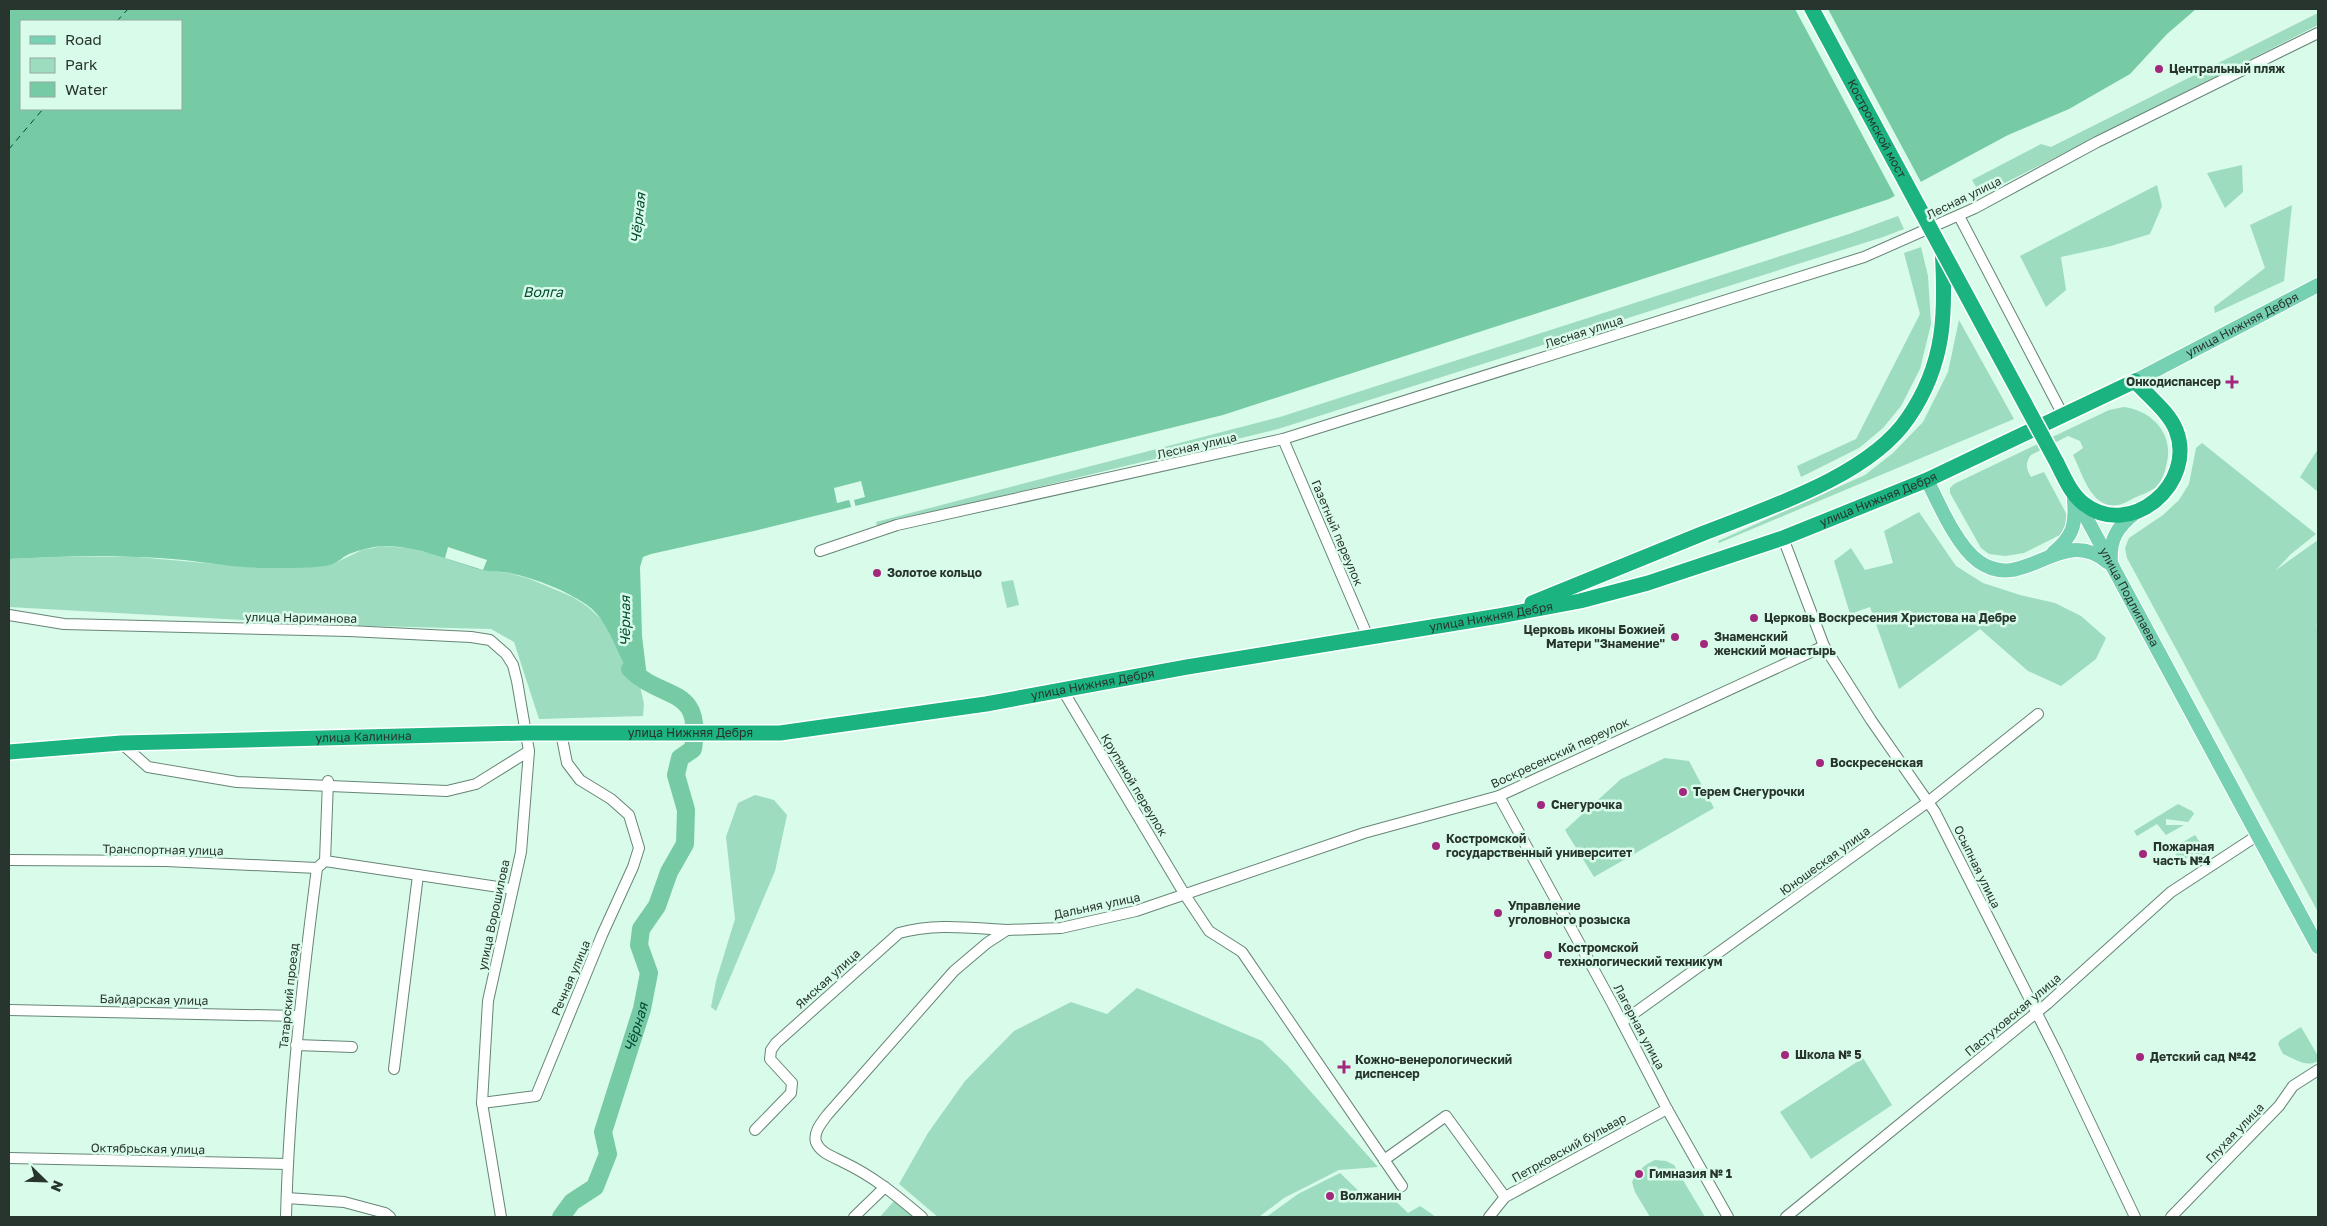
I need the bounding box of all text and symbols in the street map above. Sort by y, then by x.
legend [20,20,182,110]
text: Road [65,30,102,48]
text: Park [65,55,98,73]
place label: Центральный пляж [2169,61,2285,76]
marker: Центральный пляж [2153,63,2165,75]
street label: Костромской мост [1844,76,1910,181]
text: Water [65,80,108,98]
street label: Лесная улица [1924,173,2004,222]
water label: Чёрная [626,191,649,244]
water label: Волга [523,283,564,300]
street label: улица Нижняя Дебря [2183,289,2301,360]
street label: Лесная улица [1543,312,1625,351]
place label: Онкодиспансер [2126,374,2222,389]
marker: Онкодиспансер [2225,375,2239,389]
street label: Лесная улица [1156,429,1238,462]
street label: улица Нижняя Дебря [1817,468,1939,529]
street label: Газетный переулок [1308,478,1367,588]
street label: улица Подлипаева [2097,545,2162,649]
place label: Золотое кольцо [887,565,982,580]
marker: Золотое кольцо [871,567,883,579]
water label: Чёрная [616,595,633,646]
street label: улица Нижняя Дебря [1428,598,1554,634]
street label: улица Нариманова [245,609,357,626]
place label: Церковь Воскресения Христова на Дебре [1764,610,2016,625]
marker: Церковь Воскресения Христова на Дебре [1748,612,1760,624]
place label: Церковь иконы Божией Матери "Знамение" [1523,622,1665,651]
place label: Знаменский женский монастырь [1714,629,1836,658]
marker: Церковь иконы Божией Матери "Знамение" [1669,631,1681,643]
marker: Знаменский женский монастырь [1698,638,1710,650]
street label: улица Нижняя Дебря [1030,665,1156,703]
street label: Воскресенский переулок [1488,714,1631,791]
street label: улица Нижняя Дебря [628,725,753,740]
street label: улица Калинина [315,728,412,745]
street label: Крупяной переулок [1098,731,1171,839]
place label: Воскресенская [1830,755,1923,770]
marker: Воскресенская [1814,757,1826,769]
place label: Терем Cнегурочки [1693,784,1805,799]
marker: Терем Cнегурочки [1677,786,1689,798]
place label: Снегурочка [1551,797,1622,812]
marker: Снегурочка [1535,799,1547,811]
street label: Юношеская улица [1777,823,1873,898]
street label: Осыпная улица [1951,823,2004,911]
place label: Костромской государственный университет [1446,831,1632,860]
place label: Пожарная часть №4 [2153,839,2214,868]
marker: Костромской государственный университет [1430,840,1442,852]
street label: Транспортная улица [102,841,224,858]
marker: Пожарная часть №4 [2137,848,2149,860]
street label: улица Ворошилова [474,858,513,972]
street label: Дальняя улица [1052,889,1142,922]
place label: Управление уголовного розыска [1508,898,1630,927]
marker: Управление уголовного розыска [1492,907,1504,919]
street label: Речная улица [548,938,593,1018]
place label: Костромской технологический техникум [1558,940,1723,969]
street label: Татарский проезд [275,942,302,1050]
street label: Ямская улица [792,946,863,1012]
marker: Костромской технологический техникум [1542,949,1554,961]
street label: Пастуховская улица [1962,970,2064,1059]
street label: Лагерная улица [1611,982,1668,1072]
street label: Байдарская улица [100,991,208,1008]
water label: Чёрная [620,1000,651,1054]
place label: Школа № 5 [1795,1047,1862,1062]
marker: Школа № 5 [1779,1049,1791,1061]
place label: Детский сад №42 [2150,1049,2256,1064]
marker: Детский сад №42 [2134,1051,2146,1063]
place label: Кожно-венерологический диспенсер [1355,1052,1512,1081]
marker: Кожно-венерологический диспенсер [1337,1060,1351,1074]
street label: Глухая улица [2202,1100,2267,1166]
street label: Петрковский бульвар [1509,1110,1629,1185]
street label: Октябрьская улица [91,1140,205,1157]
north arrow [20,1156,70,1206]
place label: Гимназия № 1 [1649,1166,1732,1181]
marker: Гимназия № 1 [1633,1168,1645,1180]
text: N [48,1178,67,1194]
place label: Волжанин [1340,1188,1401,1203]
marker: Волжанин [1324,1190,1336,1202]

